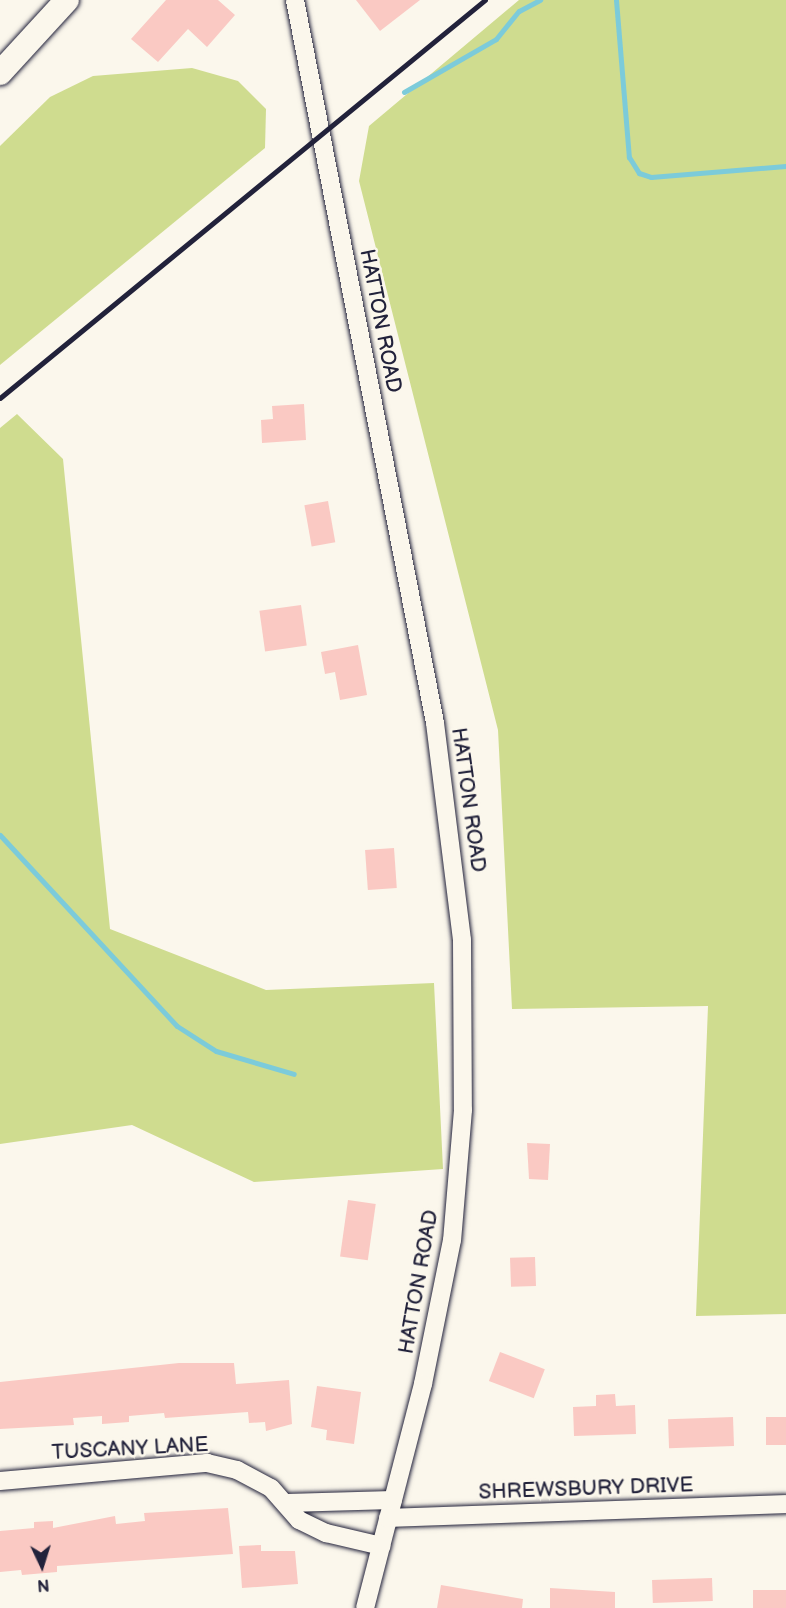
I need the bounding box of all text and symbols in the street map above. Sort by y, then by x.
street label: HATTON ROAD [354,247,406,395]
street label: HATTON ROAD [445,726,491,874]
street label: HATTON ROAD [394,1208,444,1356]
street label: TUSCANY LANE [51,1432,209,1466]
street label: SHREWSBURY DRIVE [478,1473,694,1505]
north arrow [12,1536,72,1596]
text: N [37,1575,50,1594]

